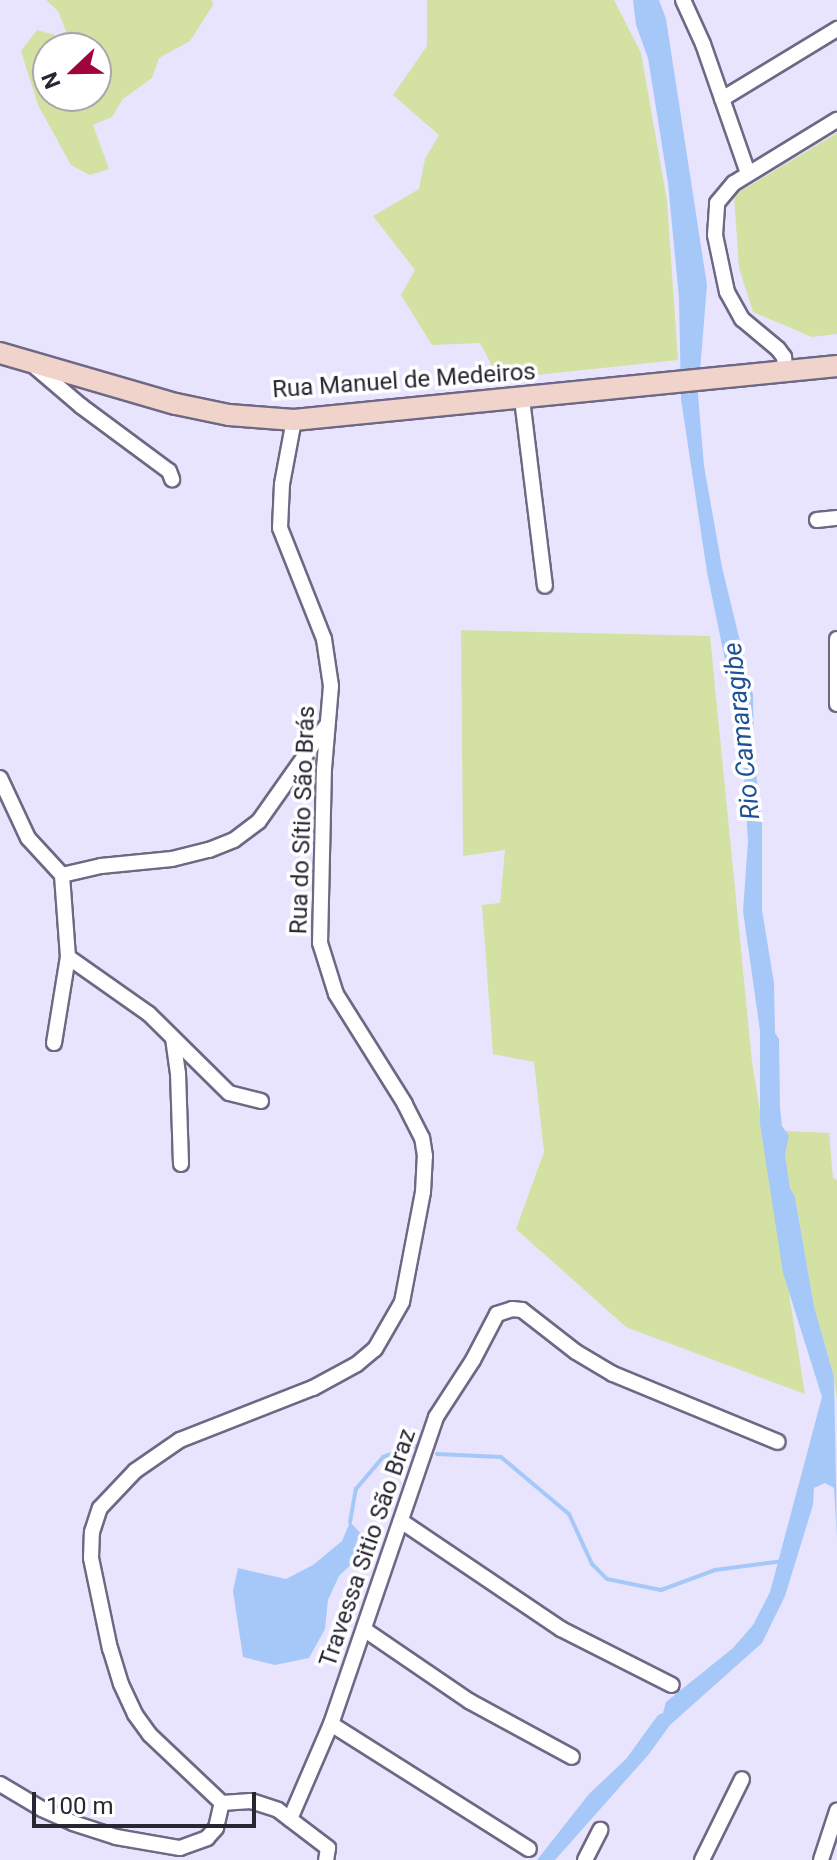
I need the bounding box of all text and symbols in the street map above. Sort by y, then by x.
north arrow [32,32,112,112]
text: N [37,69,66,92]
street label: Rua Manuel de Medeiros [271,357,537,405]
water label: Rio Camaragibe [717,641,767,821]
street label: Rua do Sítio São Brás [285,705,321,935]
street label: Travessa Sitio São Braz [314,1425,422,1671]
scale bar [36,1776,260,1826]
text: 100 m [46,1792,113,1820]

